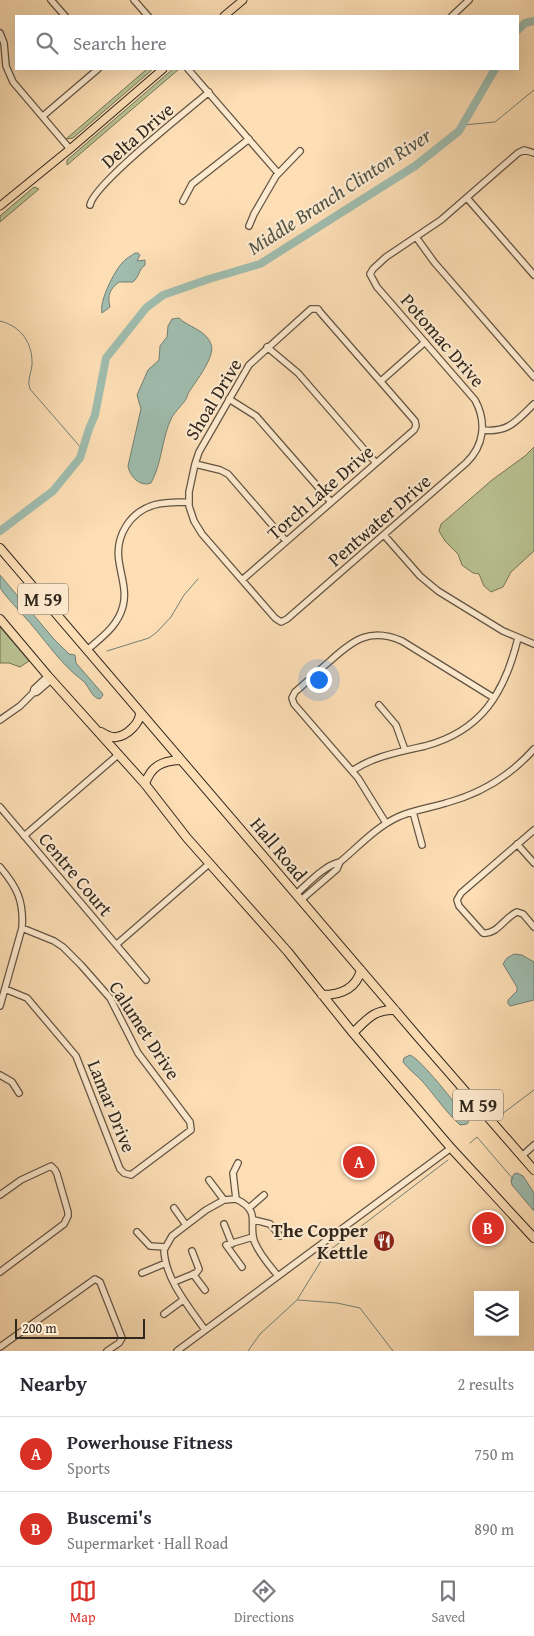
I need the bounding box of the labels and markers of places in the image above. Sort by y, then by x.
pin: A [343,1143,375,1181]
pin: B [472,1209,504,1247]
place label: The Copper Kettle [272,1216,368,1266]
restaurant icon: The Copper Kettle [372,1229,396,1253]

